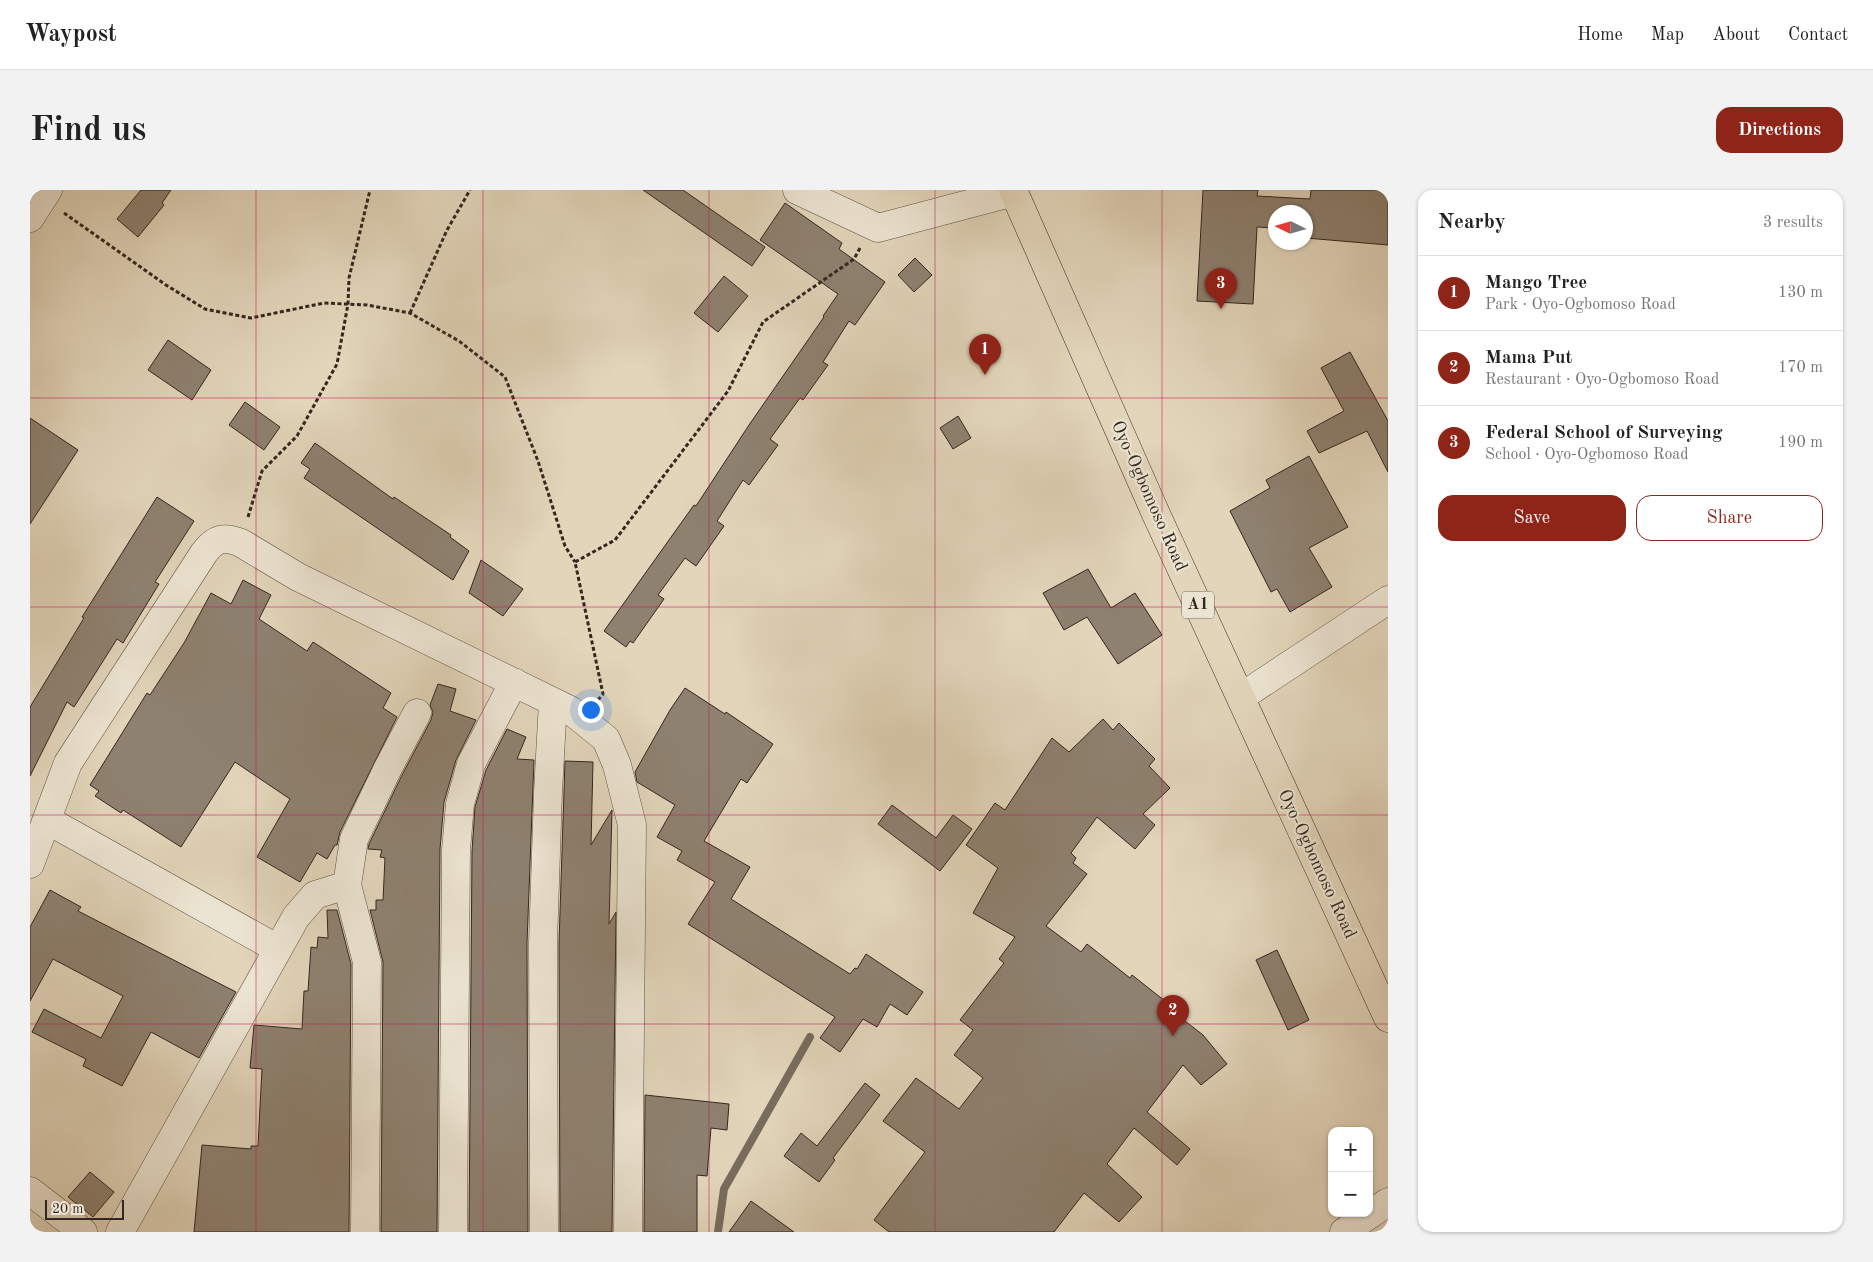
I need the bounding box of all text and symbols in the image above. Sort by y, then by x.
text: Waypost [25,23,117,47]
text: Home [1577,26,1623,44]
text: Map [1651,26,1684,44]
text: About [1712,26,1760,44]
text: Contact [1788,26,1848,44]
button: Directions [1716,107,1843,153]
text: Find us [30,113,146,148]
north arrow [1268,205,1313,250]
text: Nearby [1438,212,1506,233]
text: 3 results [1763,215,1823,231]
pin: 3 [1205,268,1237,309]
text: Mango Tree [1485,274,1587,293]
text: 1 [1449,285,1459,301]
text: 130 m [1778,285,1823,301]
text: Park · Oyo-Ogbomoso Road [1485,297,1676,313]
pin: 1 [969,334,1001,375]
text: Mama Put [1485,349,1572,368]
text: 2 [1449,360,1459,376]
text: 170 m [1778,360,1823,376]
text: Restaurant · Oyo-Ogbomoso Road [1485,372,1719,388]
street label: Oyo-Ogbomoso Road [1108,418,1190,574]
text: Federal School of Surveying [1485,424,1722,443]
text: 3 [1449,435,1459,451]
text: 190 m [1778,435,1823,451]
text: School · Oyo-Ogbomoso Road [1485,447,1689,463]
button: Save [1438,495,1626,541]
button: Share [1636,495,1823,541]
road number: A1 [1182,592,1214,618]
your location [578,697,604,723]
street label: Oyo-Ogbomoso Road [1275,787,1359,941]
pin: 2 [1157,995,1189,1036]
map controls [1328,1127,1373,1217]
button: + [1328,1127,1373,1172]
button: − [1328,1172,1373,1217]
scale bar [45,1197,124,1220]
text: 20 m [52,1202,83,1216]

